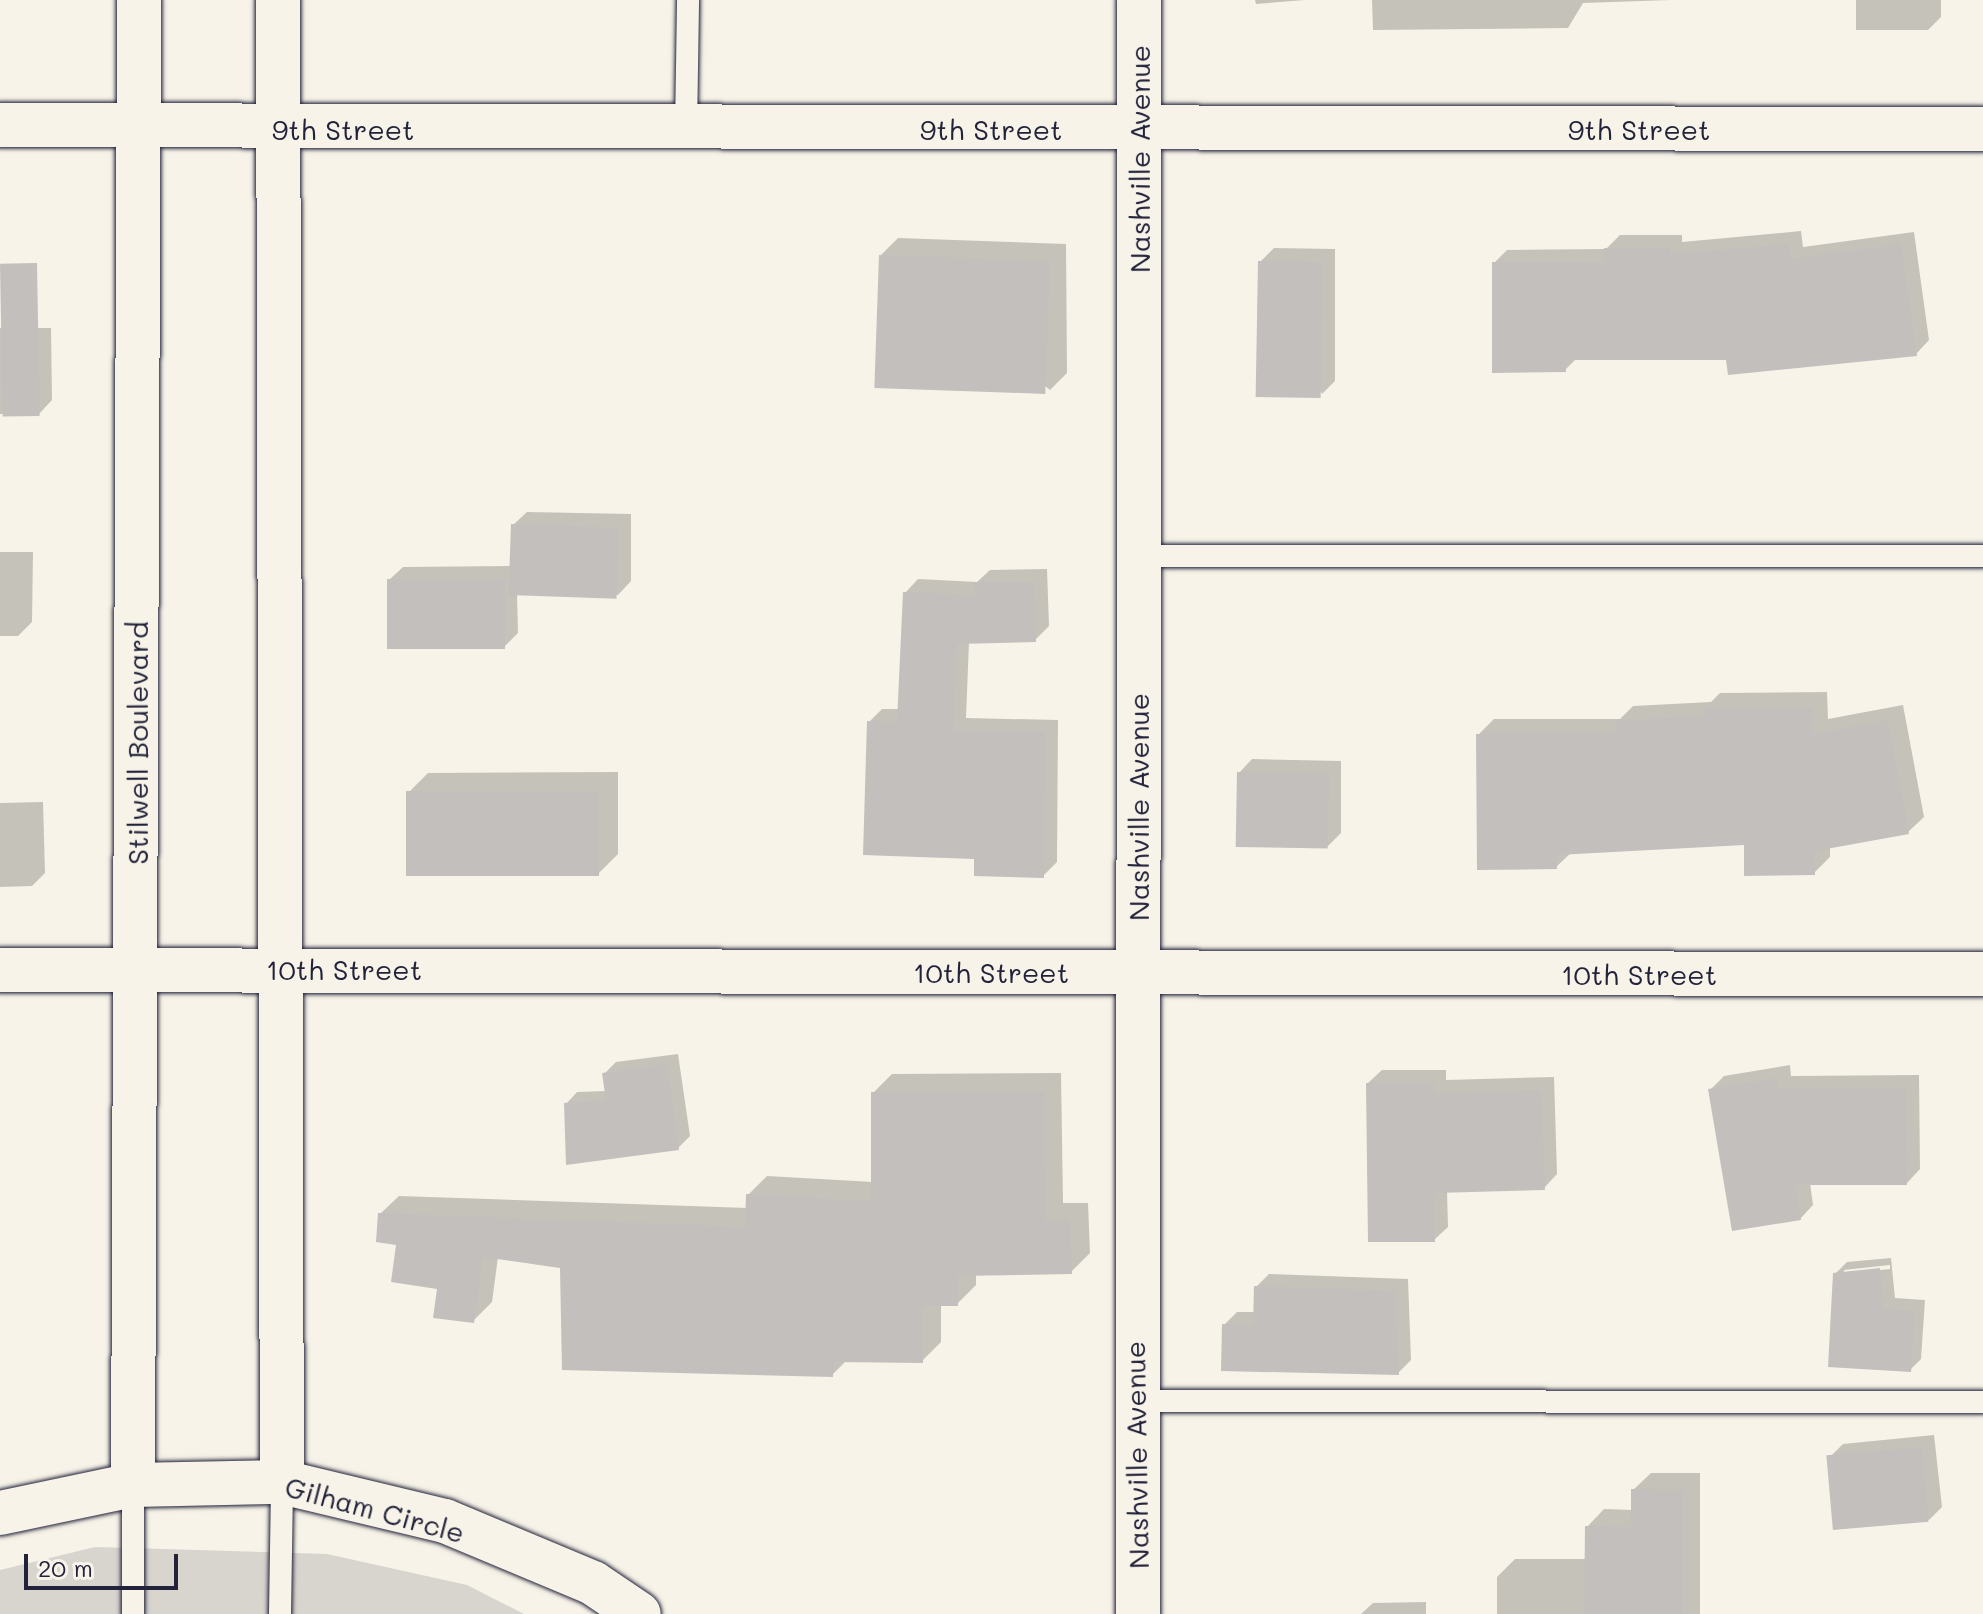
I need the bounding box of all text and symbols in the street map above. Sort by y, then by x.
street label: Nashville Avenue [1122,45,1156,273]
street label: 9th Street [272,112,414,146]
street label: 9th Street [920,112,1062,146]
street label: 9th Street [1568,112,1710,146]
street label: Stilwell Boulevard [120,621,154,865]
street label: Nashville Avenue [1121,693,1155,921]
street label: 10th Street [266,952,422,986]
street label: 10th Street [913,955,1069,989]
street label: 10th Street [1561,957,1717,991]
street label: Nashville Avenue [1117,1341,1155,1569]
street label: Gilham Circle [282,1469,468,1549]
scale bar [28,1538,182,1588]
text: 20 m [38,1552,93,1583]

